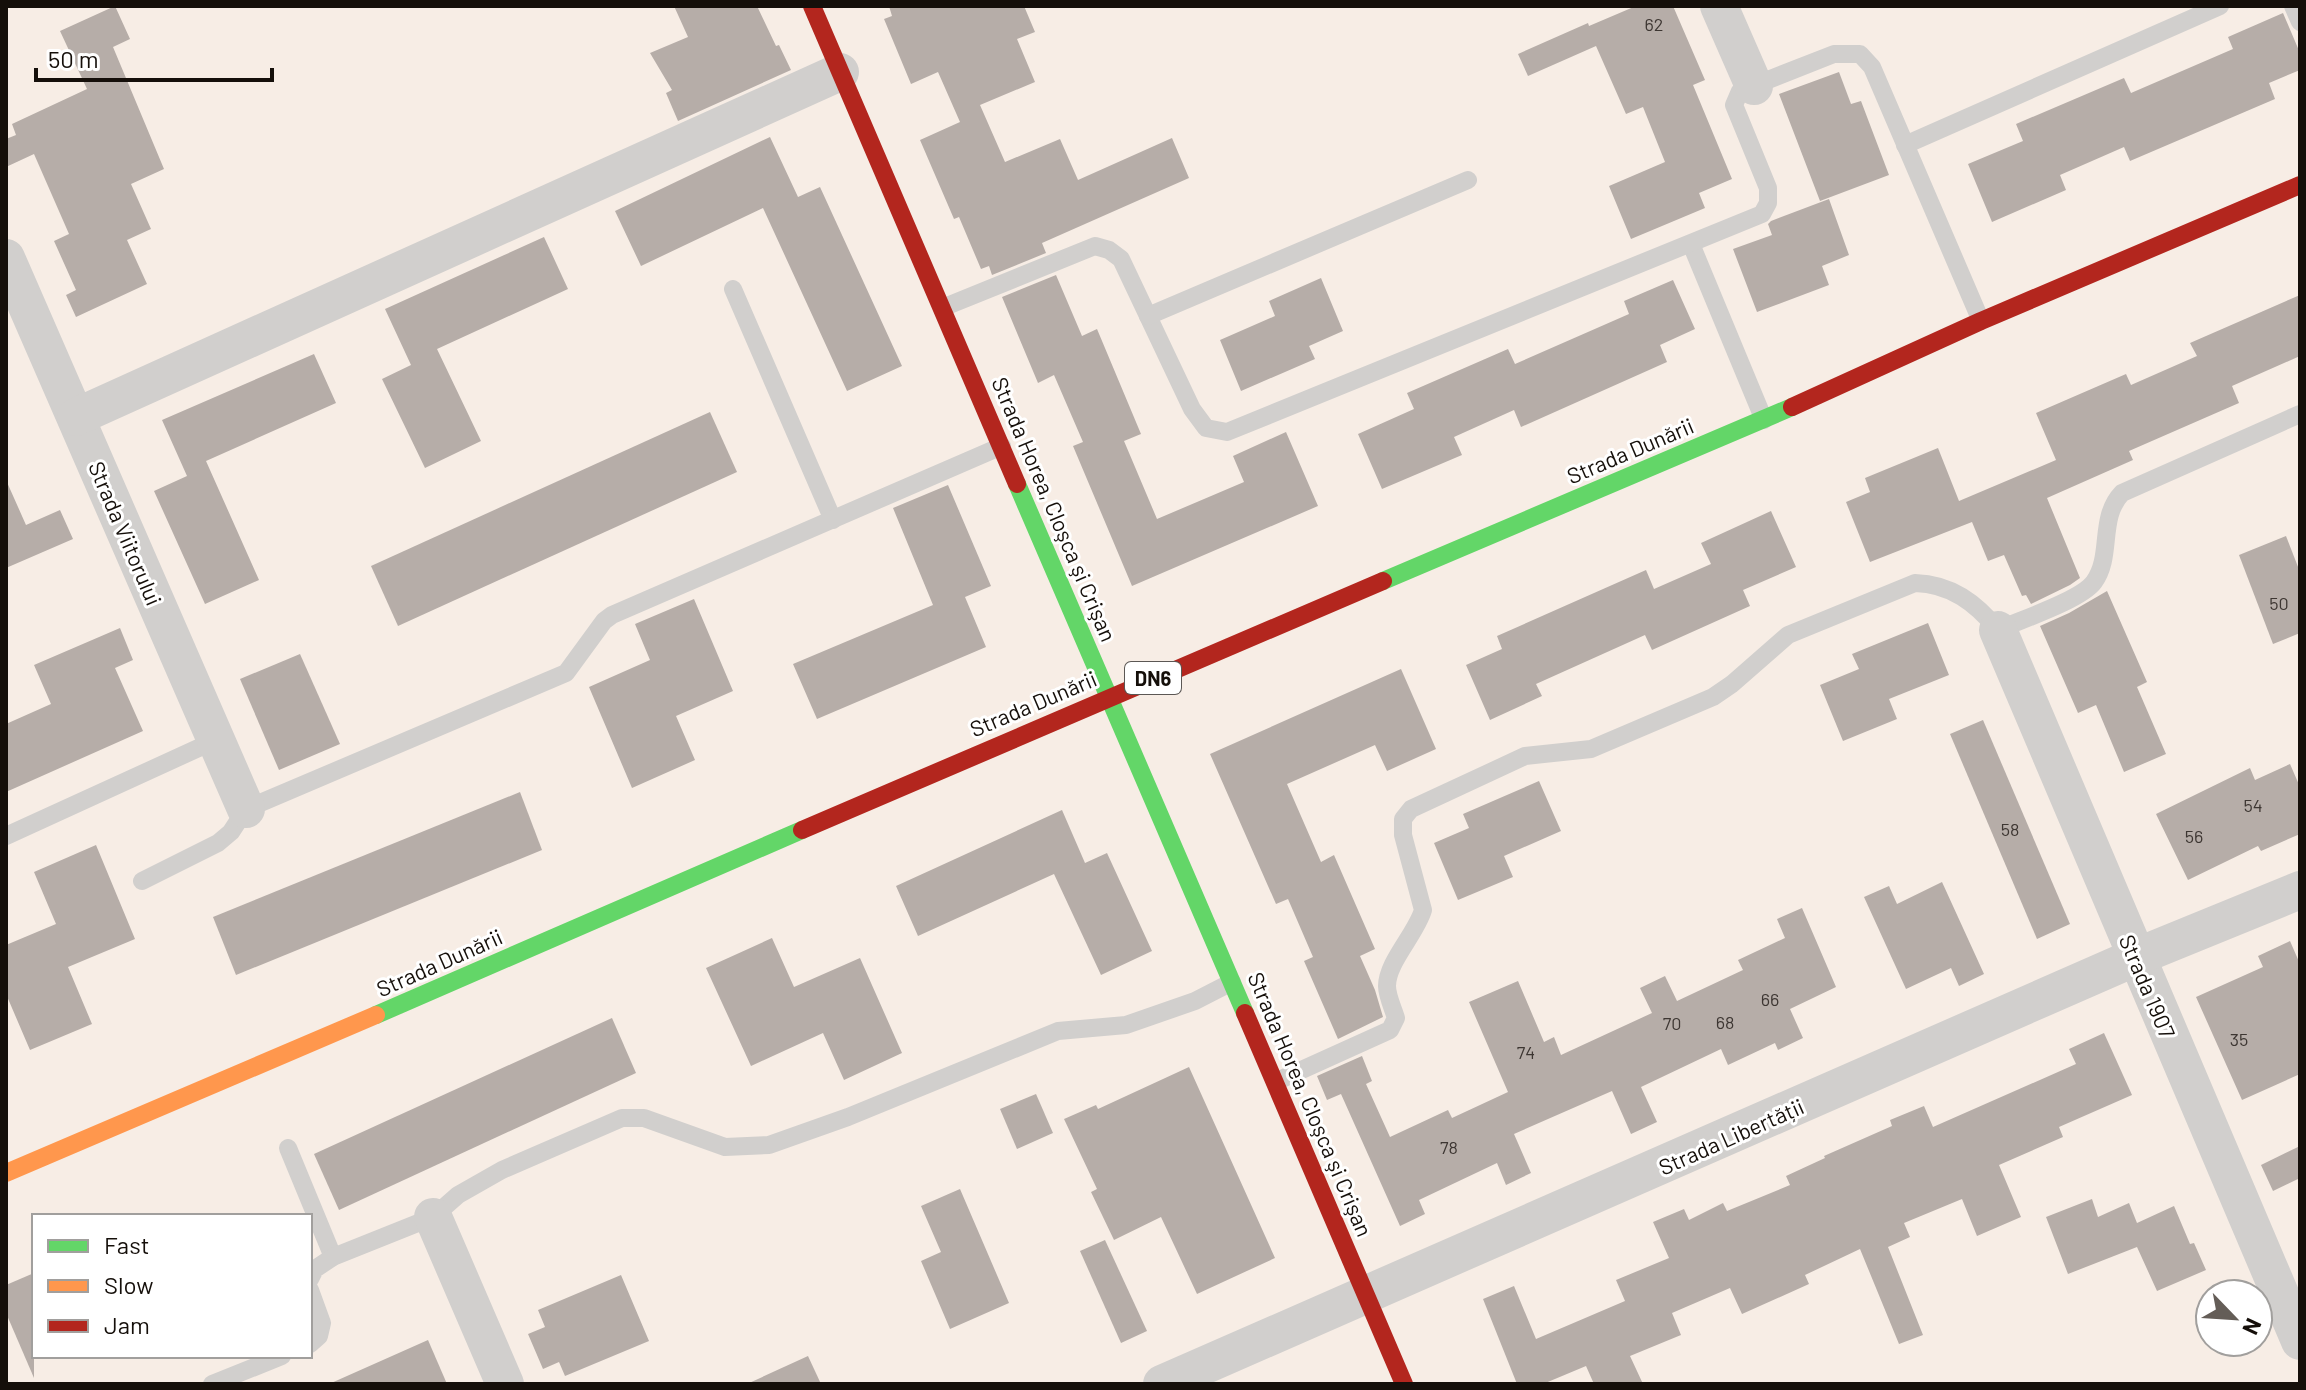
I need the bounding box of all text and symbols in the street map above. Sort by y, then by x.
house number: 62 [1645,13,1663,35]
scale bar [36,32,272,82]
text: 50 m [48,44,99,73]
street label: Strada Horea, Cloşca şi Crişan [987,373,1123,645]
street label: Strada Dunării [1563,412,1697,488]
street label: Strada Viitorului [84,457,168,609]
house number: 50 [2269,592,2289,614]
road number: DN6 [1125,662,1181,694]
street label: Strada Dunării [966,665,1100,741]
house number: 54 [2243,794,2263,816]
house number: 58 [2001,818,2019,840]
house number: 56 [2185,825,2203,847]
street label: Strada Dunării [372,923,506,1001]
street label: Strada 1907 [2115,930,2181,1042]
street label: Strada Horea, Cloşca şi Crişan [1243,968,1379,1240]
house number: 66 [1761,988,1779,1010]
house number: 68 [1716,1011,1734,1033]
house number: 70 [1663,1012,1681,1034]
house number: 35 [2230,1028,2248,1050]
house number: 74 [1517,1041,1535,1063]
street label: Strada Libertății [1654,1092,1808,1180]
house number: 78 [1440,1136,1458,1158]
legend [32,1214,312,1358]
text: Fast [104,1230,149,1259]
text: Slow [104,1270,153,1299]
north arrow [2194,1278,2274,1358]
text: Jam [104,1310,150,1339]
text: N [2238,1315,2268,1339]

